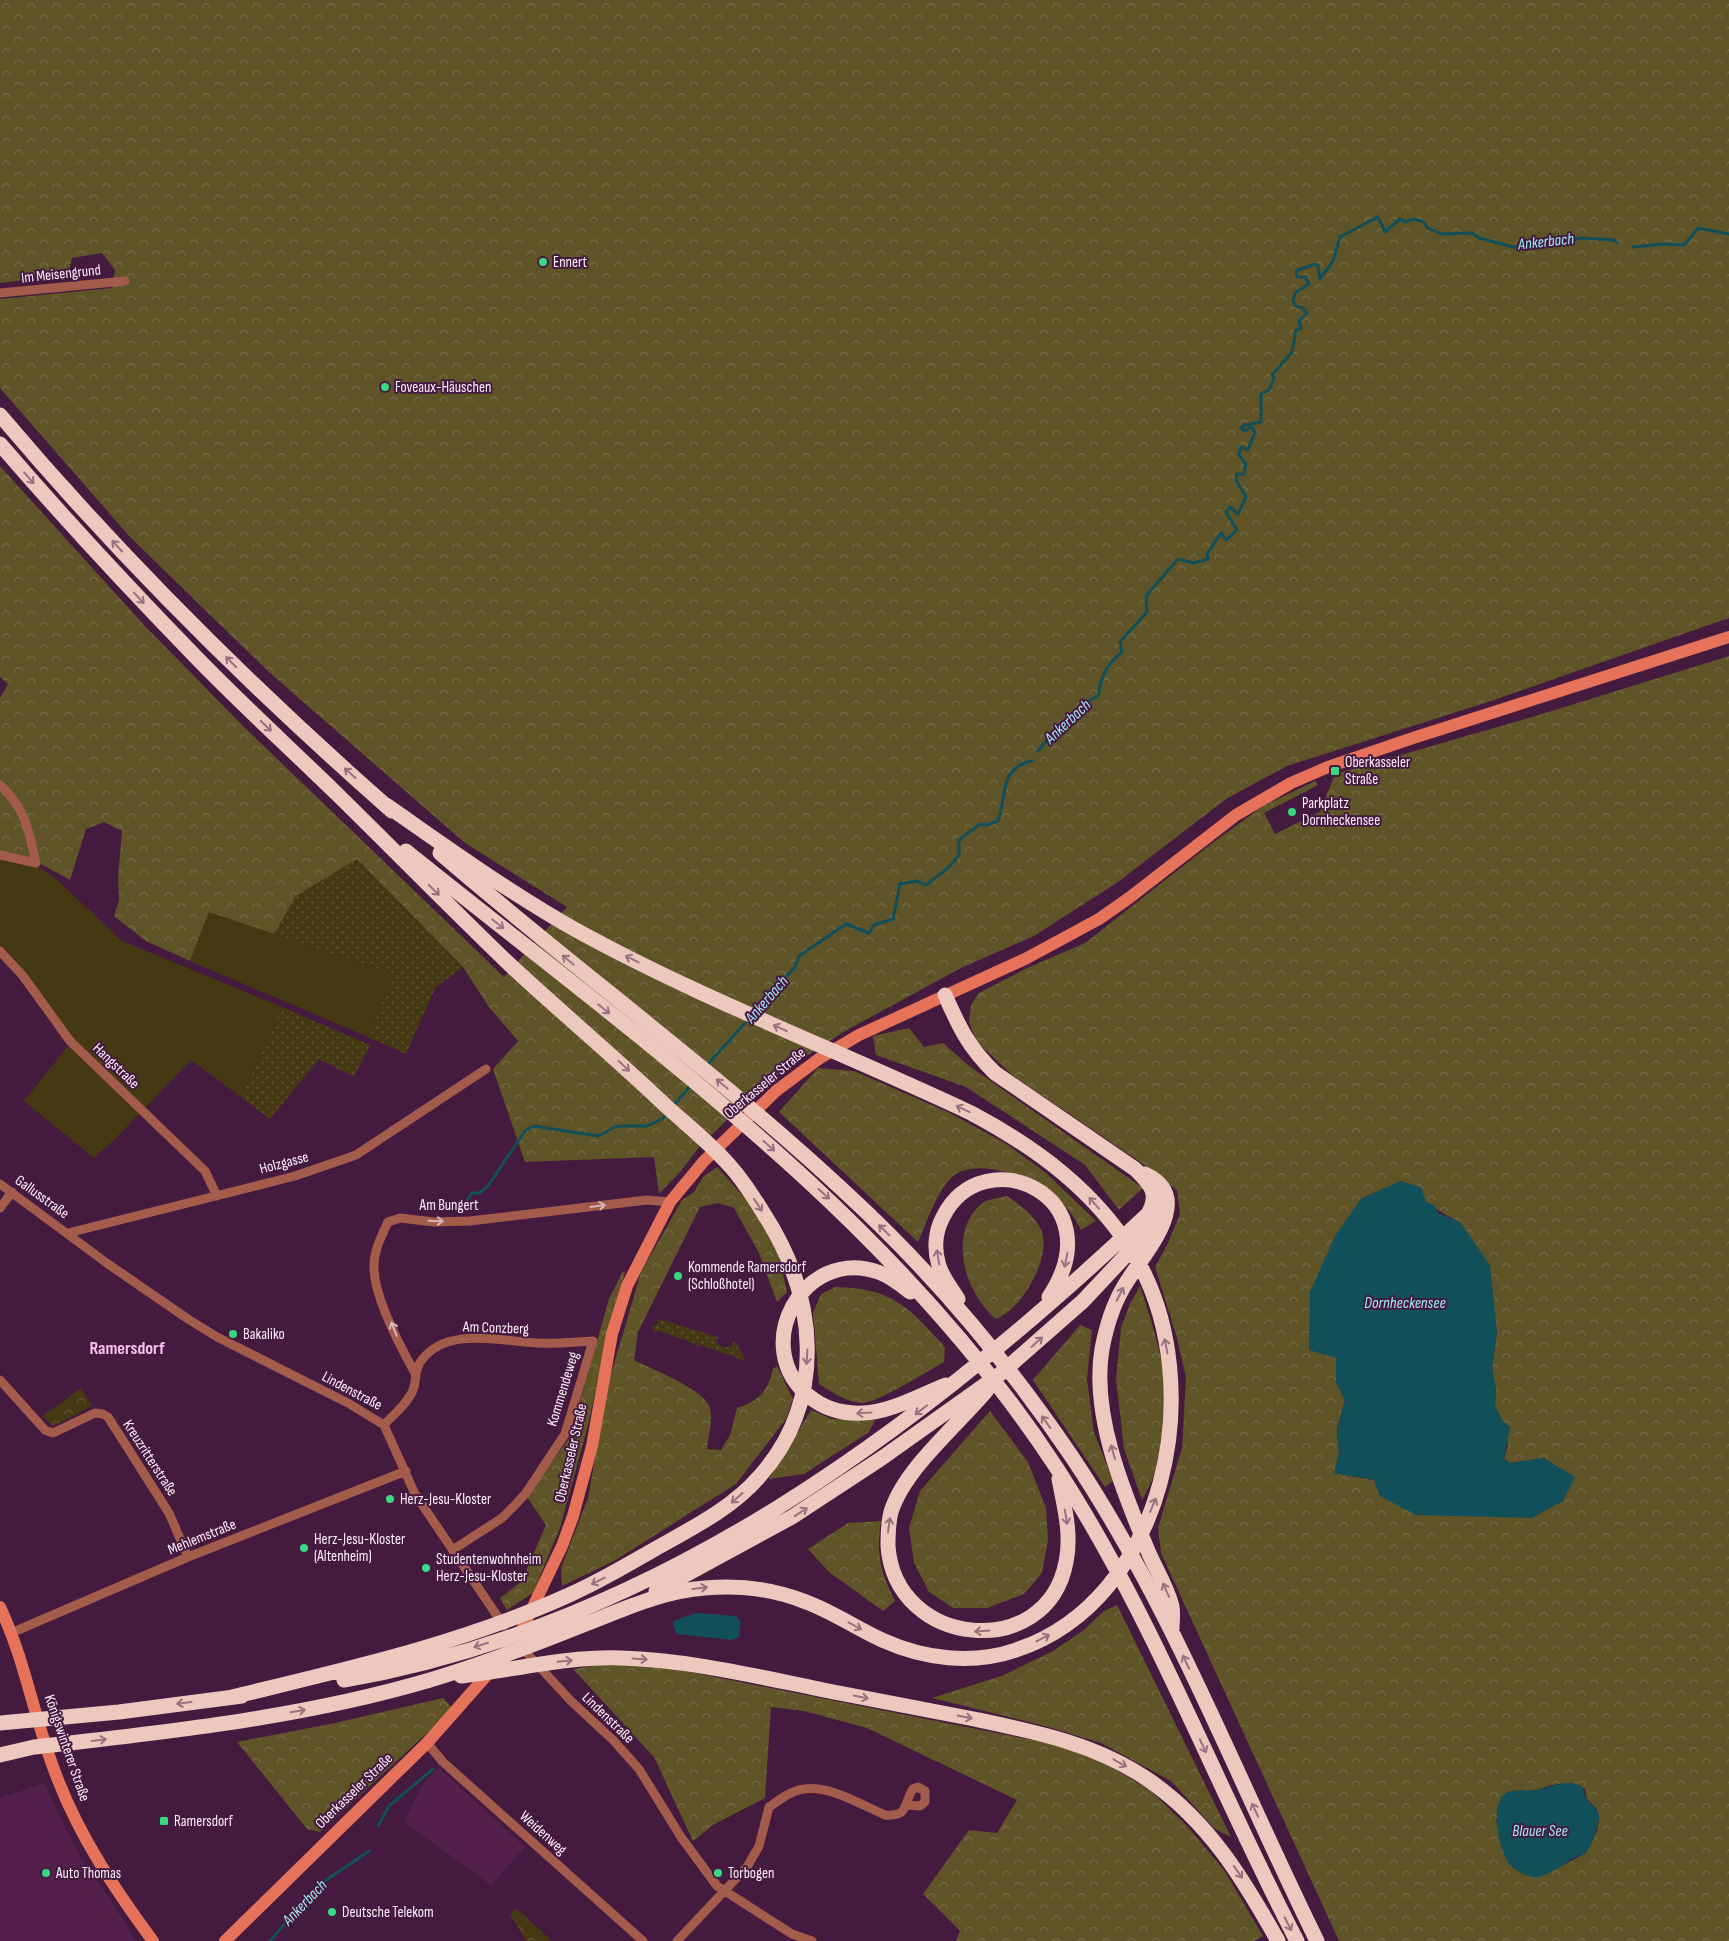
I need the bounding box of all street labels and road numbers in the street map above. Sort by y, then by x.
street label: Im Meisengrund [20,260,102,288]
street label: Hangstraße [89,1039,143,1093]
street label: Oberkasseler Straße [720,1043,810,1123]
street label: Holzgasse [257,1147,311,1179]
street label: Gallusstraße [11,1171,73,1223]
street label: Am Bungert [418,1196,479,1215]
street label: Am Conzberg [462,1317,529,1339]
street label: Kommendeweg [543,1349,583,1429]
street label: Lindenstraße [319,1367,385,1415]
street label: Oberkasseler Straße [550,1402,592,1504]
street label: Kreuzritterstraße [118,1416,182,1500]
street label: Mehlemstraße [165,1515,239,1559]
street label: Lindenstraße [578,1688,638,1748]
street label: Königswinterer Straße [40,1692,94,1804]
street label: Oberkasseler Straße [311,1749,397,1833]
street label: Weidenweg [515,1807,571,1859]

